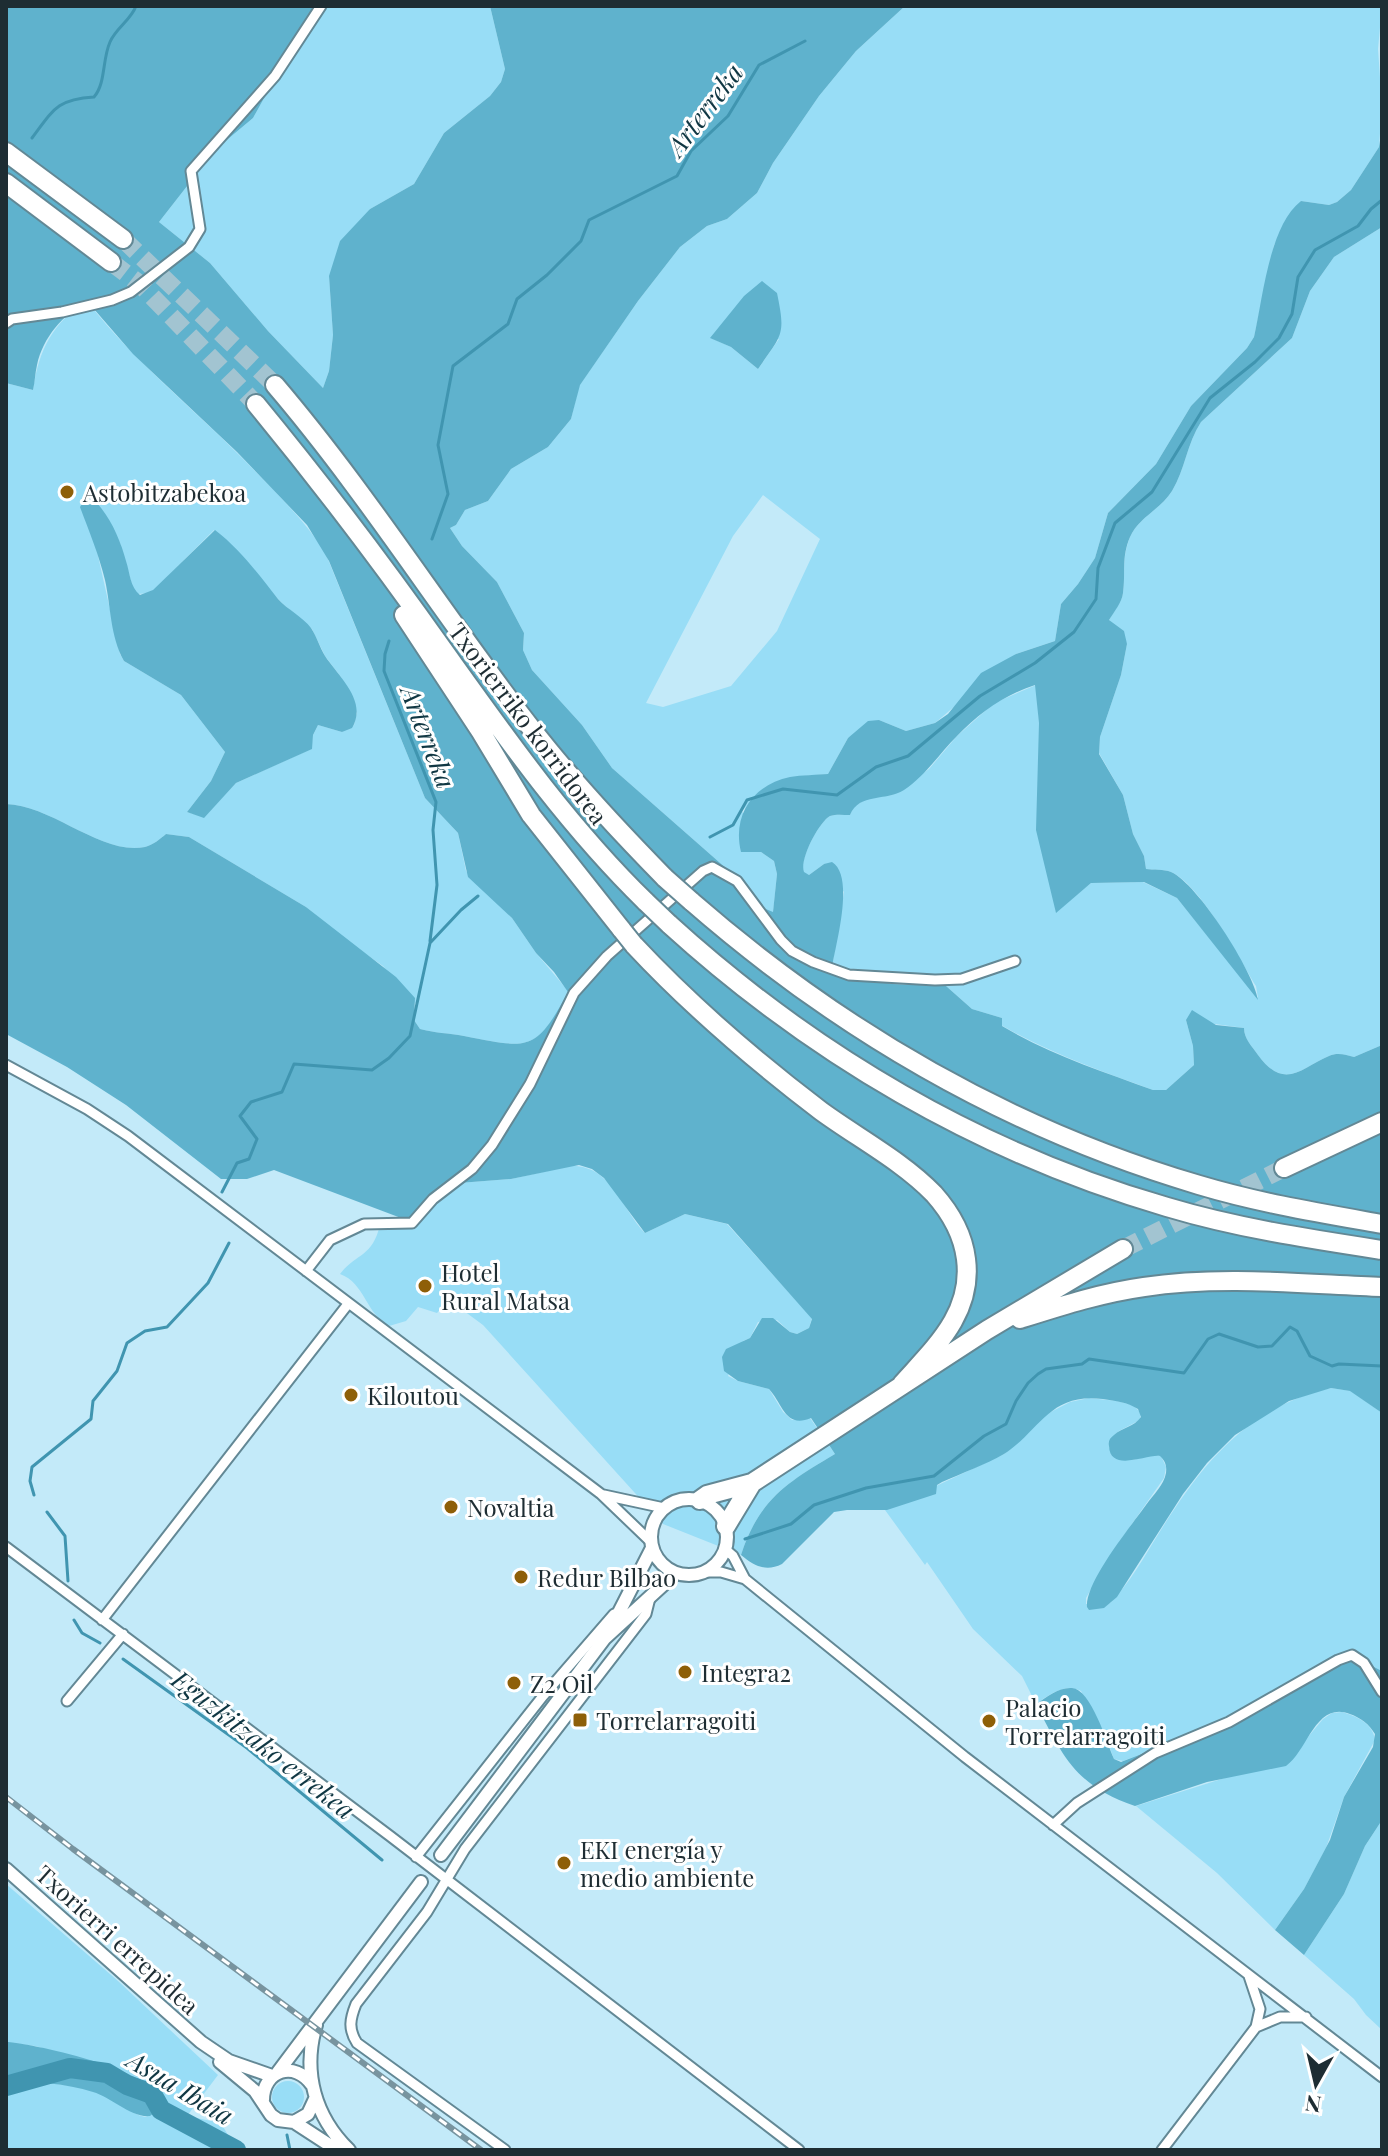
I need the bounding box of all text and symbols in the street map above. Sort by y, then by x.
water label: Arterreka [656,56,750,165]
place label: Astobitzabekoa [82,476,246,508]
marker: Astobitzabekoa [58,483,76,501]
street label: Txorierriko korridorea [443,616,615,830]
water label: Arterreka [392,678,465,793]
place label: Hotel Rural Matsa [441,1256,570,1316]
marker: Hotel Rural Matsa [416,1277,434,1295]
place label: Kiloutou [367,1379,459,1411]
marker: Kiloutou [342,1386,360,1404]
place label: Novaltia [467,1491,554,1523]
marker: Novaltia [442,1498,460,1516]
place label: Redur Bilbao [537,1561,676,1593]
marker: Redur Bilbao [512,1568,530,1586]
place label: Integra2 [701,1656,791,1688]
water label: Eguzkitzako errekea [164,1661,363,1827]
marker: Integra2 [676,1663,694,1681]
place label: Z2 Oil [530,1667,594,1699]
marker: Z2 Oil [505,1674,523,1692]
place label: Palacio Torrelarragoiti [1005,1691,1165,1751]
place label: Torrelarragoiti [596,1704,756,1736]
marker: Torrelarragoiti [571,1711,589,1729]
marker: Palacio Torrelarragoiti [980,1712,998,1730]
place label: EKI energía y medio ambiente [580,1833,754,1893]
marker: EKI energía y medio ambiente [555,1854,573,1872]
street label: Txorierri errepidea [30,1857,206,2021]
water label: Asua Ibaia [119,2040,241,2132]
north arrow [1276,2044,1356,2124]
text: N [1303,2089,1323,2121]

